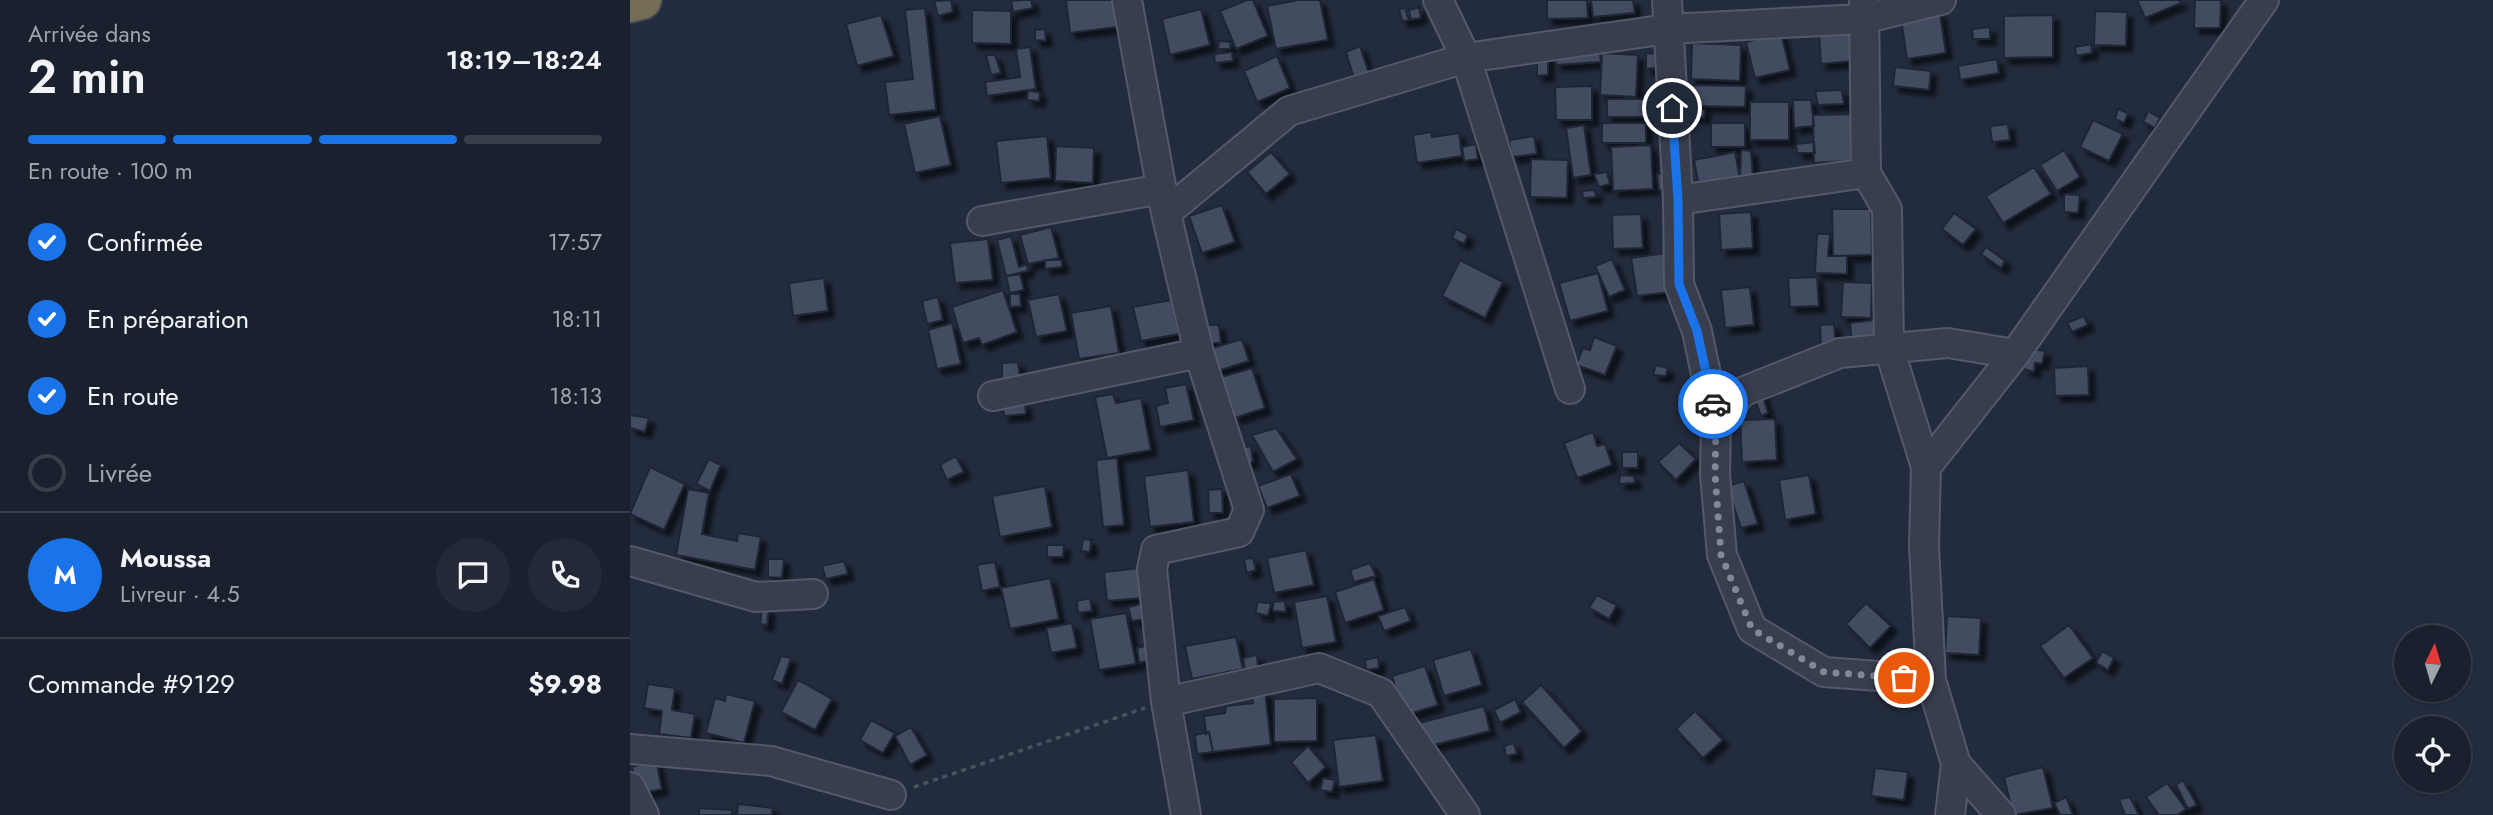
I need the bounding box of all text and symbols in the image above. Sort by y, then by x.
text: Arrivée dans [28,17,151,51]
text: 18:19–18:24 [446,41,602,79]
text: 2 min [28,44,146,110]
pin [1642,78,1702,138]
icon: home [1653,89,1691,127]
text: En route · 100 m [28,154,193,188]
icon: check [28,223,66,261]
text: Confirmée [87,223,203,261]
text: 17:57 [548,225,602,259]
icon: check [28,300,66,338]
text: En préparation [87,300,249,338]
text: 18:11 [551,302,602,336]
courier [1678,369,1748,439]
icon: check [28,377,66,415]
text: En route [87,377,179,415]
text: 18:13 [549,379,602,413]
icon: car [1694,385,1732,423]
text: Livrée [87,454,152,492]
button: chat [436,538,510,612]
button: phone [528,538,602,612]
text: Moussa [120,539,211,577]
text: M [53,556,77,594]
text: Livreur · 4.5 [120,577,240,611]
north arrow [2394,625,2471,702]
map controls [2394,625,2471,793]
pin [1874,648,1934,708]
icon: bag [1885,659,1923,697]
text: Commande #9129 [28,665,235,703]
text: $9.98 [528,665,602,703]
button: locate [2394,716,2471,793]

